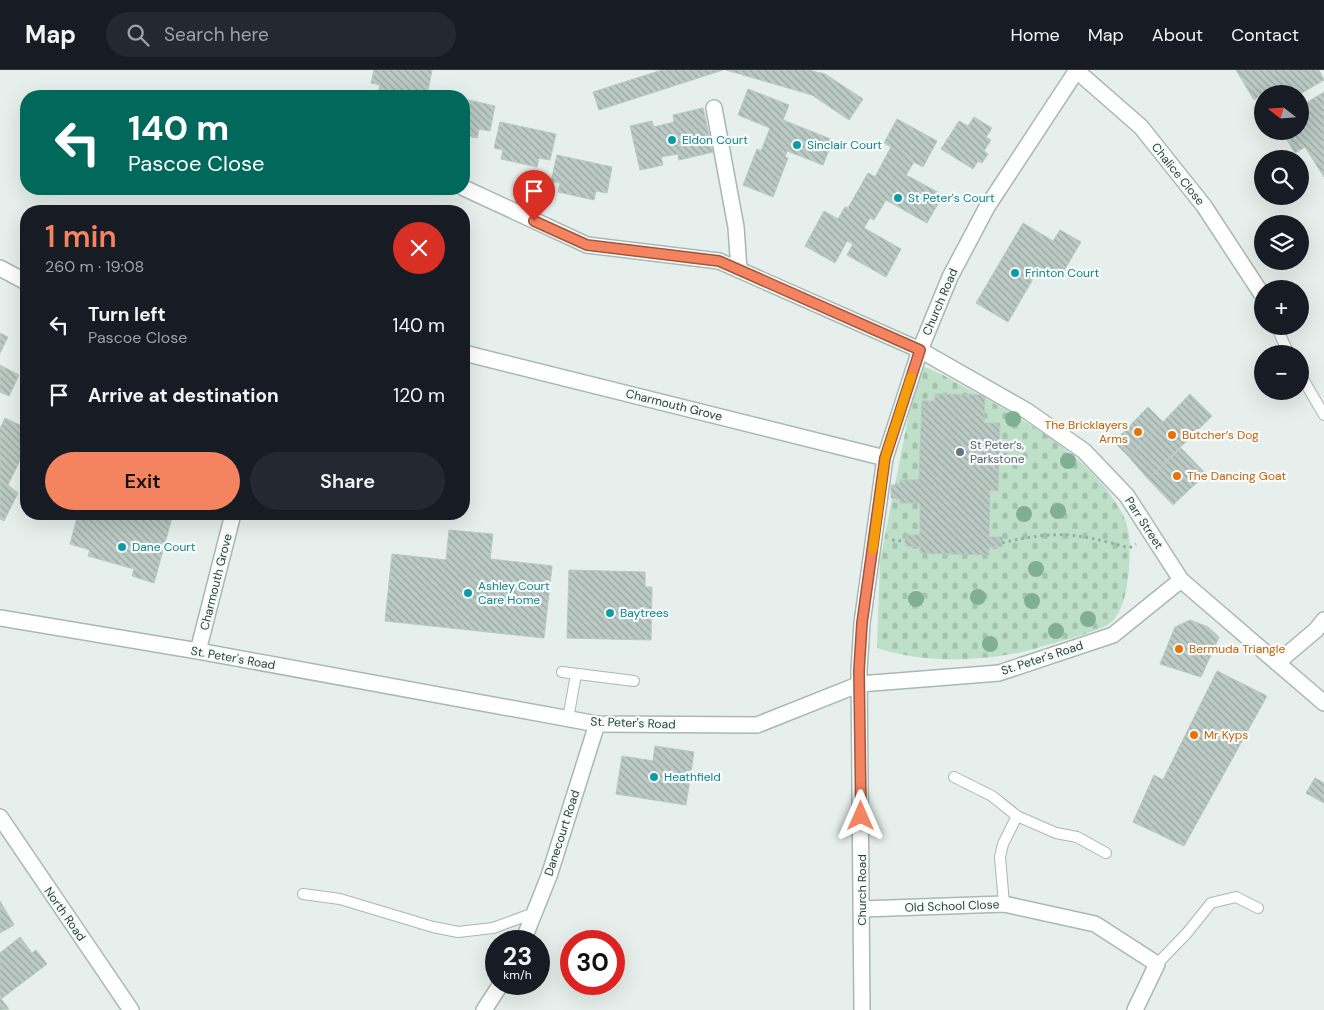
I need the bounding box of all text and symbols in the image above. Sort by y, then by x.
search box [106,12,456,57]
text: Map [25,19,76,50]
icon: search [124,21,152,49]
text: Search here [164,22,269,47]
text: Home [1010,23,1060,47]
text: Map [1088,23,1124,47]
text: About [1152,23,1203,47]
text: Contact [1231,23,1299,47]
north arrow [1254,85,1309,140]
map controls [1254,85,1309,400]
text: 140 m [128,105,229,151]
icon: left [45,110,110,175]
place label: Eldon Court [682,132,748,148]
marker: Eldon Court [666,134,678,146]
place label: Sinclair Court [807,137,882,153]
marker: Sinclair Court [791,139,803,151]
street label: Chalice Close [1148,140,1208,209]
text: Pascoe Close [128,149,265,178]
button: search [1254,150,1309,205]
pin [513,170,555,221]
icon: arrive [520,177,548,205]
place label: St Peter's Court [908,190,995,206]
marker: St Peter's Court [892,192,904,204]
button: layers [1254,215,1309,270]
text: 1 min [45,217,117,256]
button: close [393,222,445,274]
text: 260 m · 19:08 [45,256,144,277]
place label: Frinton Court [1025,265,1099,281]
street label: Church Road [919,266,961,338]
marker: Frinton Court [1009,267,1021,279]
button: + [1254,280,1309,335]
text: Turn left [88,302,166,327]
icon: left [45,311,73,339]
text: 140 m [393,313,445,338]
text: Pascoe Close [88,327,187,348]
button: − [1254,345,1309,400]
icon: arrive [45,381,73,409]
text: Arrive at destination [88,383,279,408]
text: 120 m [393,383,445,408]
street label: Charmouth Grove [624,385,724,425]
place label: The Bricklayers Arms [1044,417,1128,447]
marker: The Bricklayers Arms [1132,426,1144,438]
place label: Butcher’s Dog [1182,427,1259,443]
marker: Butcher’s Dog [1166,429,1178,441]
place label: St Peter’s, Parkstone [970,437,1025,467]
marker: St Peter’s, Parkstone [954,446,966,458]
button: Exit [45,452,240,510]
button: Share [250,452,445,510]
place label: The Dancing Goat [1187,468,1286,484]
marker: The Dancing Goat [1171,470,1183,482]
street label: Parr Street [1121,494,1167,552]
street label: Charmouth Grove [196,532,236,632]
place label: Dane Court [132,539,196,555]
marker: Dane Court [116,541,128,553]
place label: Ashley Court Care Home [478,578,550,608]
marker: Ashley Court Care Home [462,587,474,599]
place label: Baytrees [620,605,669,621]
marker: Baytrees [604,607,616,619]
street label: St. Peter's Road [999,637,1085,679]
place label: Bermuda Triangle [1189,641,1285,657]
street label: St. Peter's Road [190,643,276,673]
marker: Bermuda Triangle [1173,643,1185,655]
street label: St. Peter's Road [590,714,676,732]
place label: Mr Kyps [1204,727,1248,743]
marker: Mr Kyps [1188,729,1200,741]
place label: Heathfield [664,769,721,785]
marker: Heathfield [648,771,660,783]
street label: Danecourt Road [541,788,583,878]
position arrow [834,789,886,841]
street label: Church Road [854,854,870,926]
street label: North Road [40,884,90,944]
street label: Old School Close [904,896,1000,916]
speed limit sign: 30 [560,930,625,995]
text: 23 [503,940,532,973]
text: km/h [503,967,532,983]

